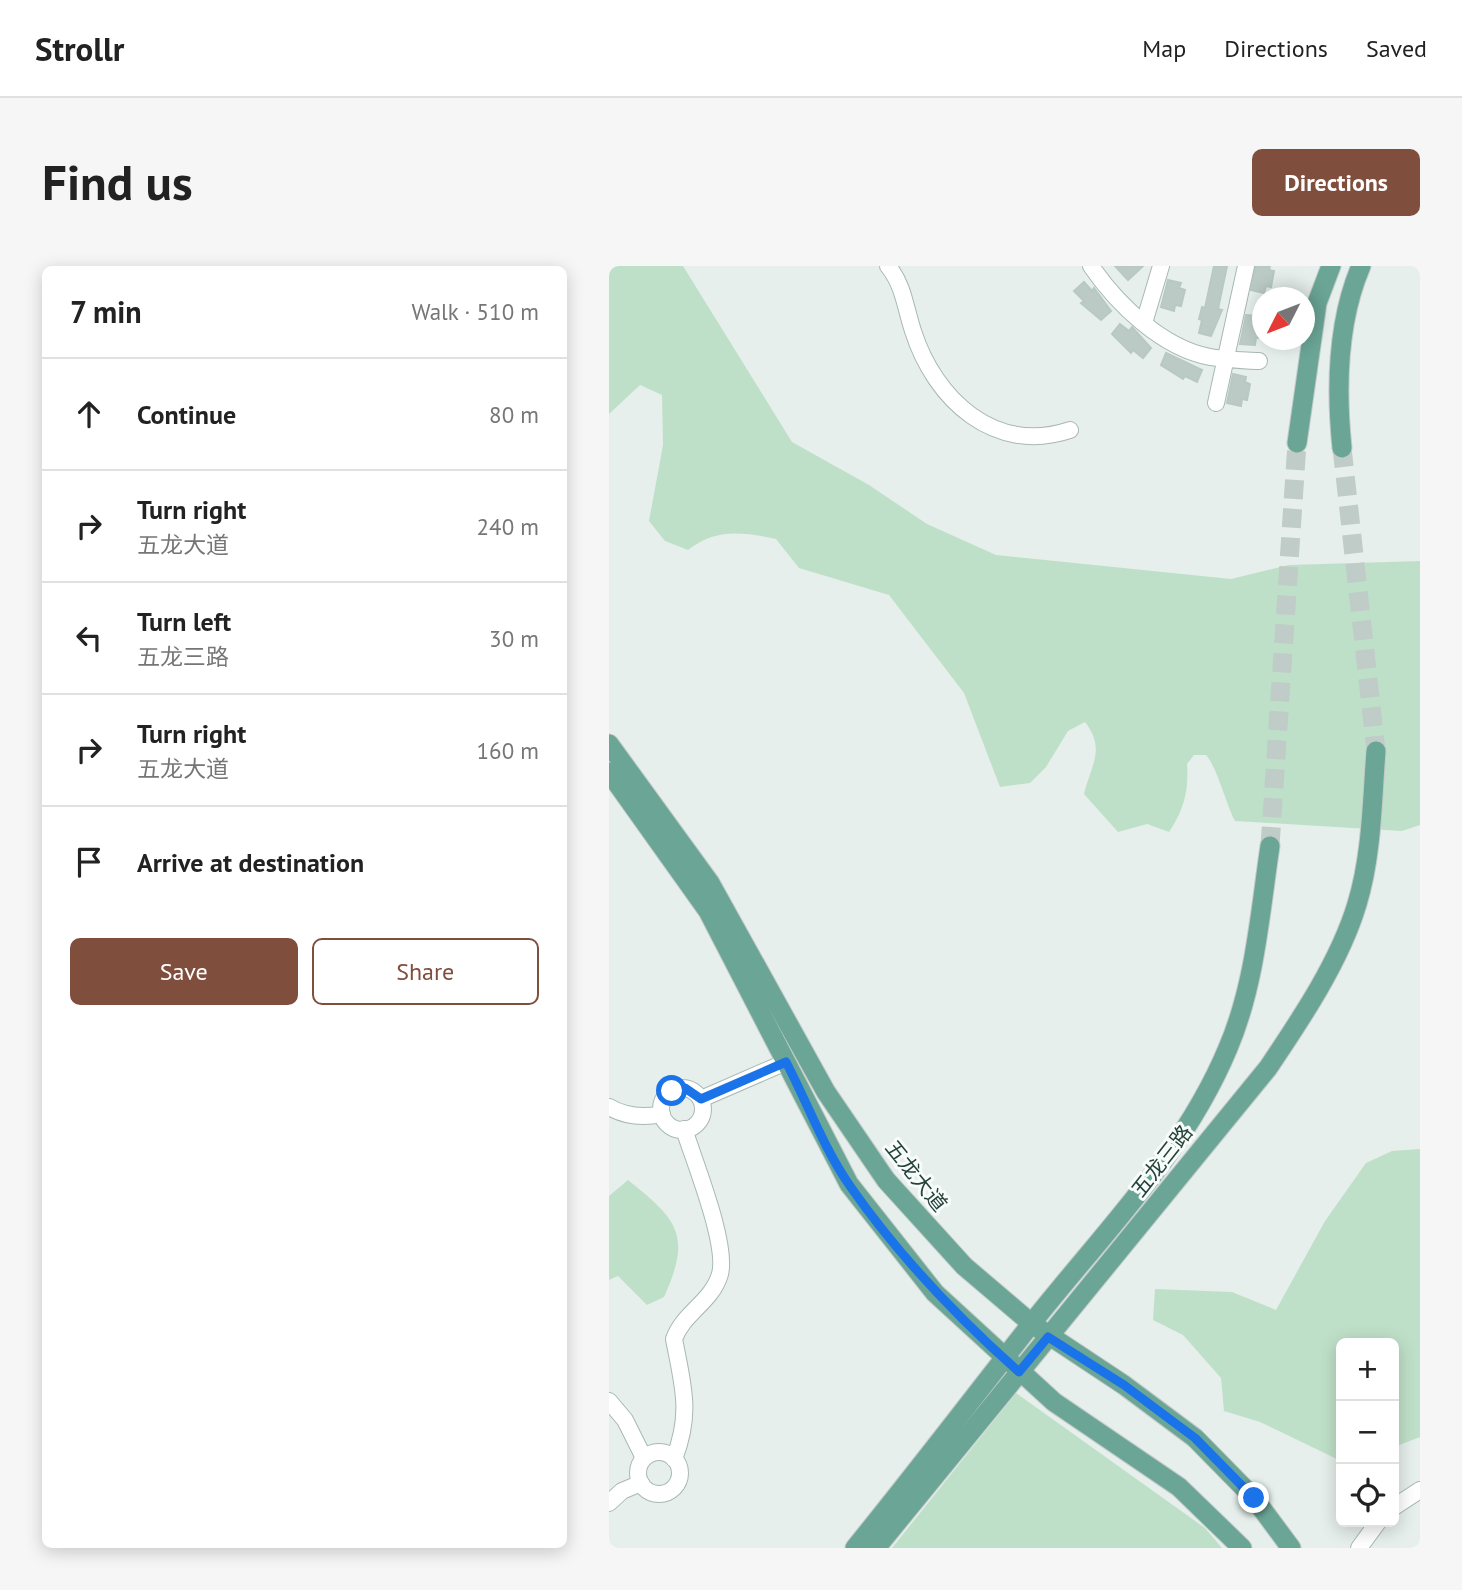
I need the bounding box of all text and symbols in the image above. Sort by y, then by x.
text: Strollr [35,27,124,70]
text: Map [1142,33,1186,64]
text: Directions [1224,33,1328,64]
text: Saved [1366,33,1427,64]
button: Directions [1252,149,1420,216]
text: Find us [42,150,193,214]
north arrow [1252,287,1315,350]
text: 7 min [70,292,142,331]
text: Walk · 510 m [412,297,539,326]
icon: ahead [70,395,108,433]
text: Continue [137,398,236,431]
text: 80 m [489,400,539,429]
text: Turn right [137,493,246,526]
icon: right [70,507,108,545]
text: 240 m [477,512,539,541]
text: 五龙大道 [137,530,229,559]
text: Turn left [137,605,231,638]
icon: left [70,619,108,657]
text: 30 m [489,624,539,653]
text: 五龙三路 [137,642,229,671]
text: Turn right [137,717,246,750]
icon: right [70,731,108,769]
text: 160 m [477,736,539,765]
text: 五龙大道 [137,754,229,783]
icon: arrive [70,843,108,881]
text: Arrive at destination [137,846,364,879]
button: Save [70,938,298,1005]
button: Share [312,938,539,1005]
route start [656,1075,687,1106]
street label: 五龙三路 [1125,1119,1198,1202]
street label: 五龙大道 [879,1135,953,1217]
map controls [1336,1338,1399,1527]
button: + [1336,1338,1399,1401]
button: − [1336,1401,1399,1464]
button: locate [1336,1464,1399,1527]
route end [1238,1482,1269,1513]

